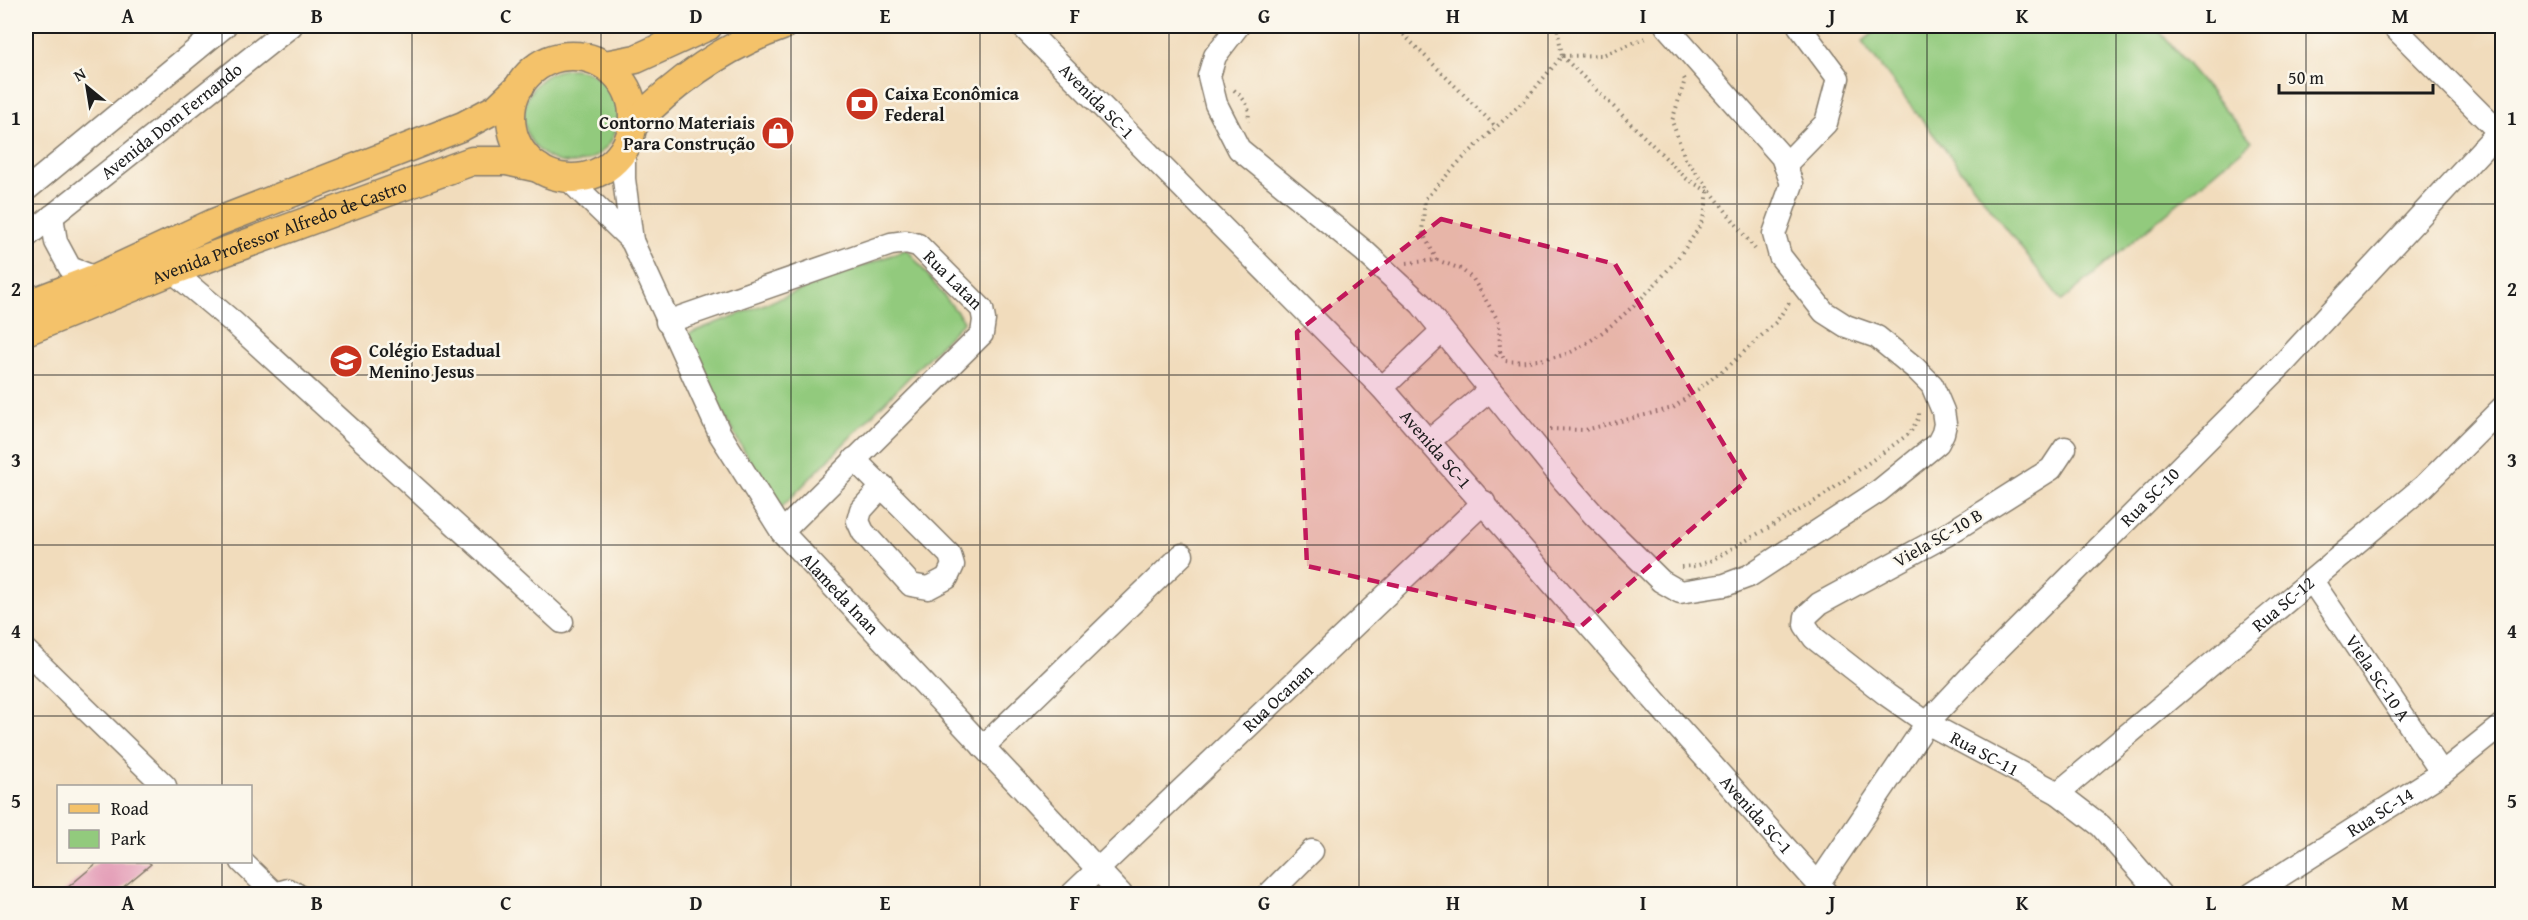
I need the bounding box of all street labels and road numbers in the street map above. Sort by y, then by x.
street label: Avenida Dom Fernando [94,56,248,186]
street label: Avenida SC-1 [1053,57,1141,145]
street label: Avenida Professor Alfredo de Castro [147,172,410,291]
street label: Rua Latan [917,243,989,316]
street label: Avenida SC-1 [1394,403,1478,495]
street label: Rua SC-10 [2114,460,2186,533]
street label: Viela SC-10 B [1888,501,1987,574]
street label: Alameda Inan [795,546,885,640]
street label: Rua SC-12 [2246,569,2320,638]
street label: Viela SC-10 A [2339,629,2417,727]
street label: Rua Ocanan [1236,657,1319,738]
street label: Rua SC-11 [1945,724,2024,783]
street label: Avenida SC-1 [1714,769,1799,860]
street label: Rua SC-14 [2341,780,2419,843]

